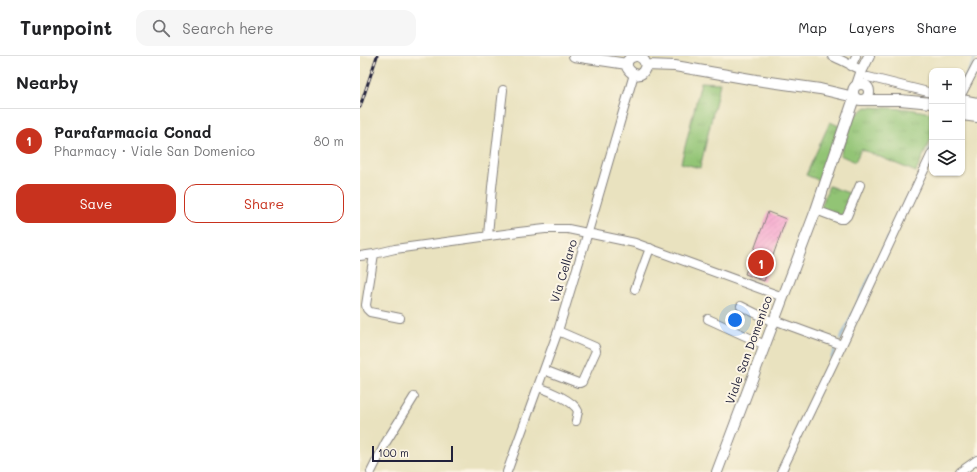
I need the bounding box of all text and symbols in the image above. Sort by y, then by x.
search box [136,10,416,46]
text: Turnpoint [20,15,112,40]
icon: search [150,17,172,39]
text: Search here [182,18,273,38]
text: Map [798,18,827,37]
text: Layers [849,18,895,37]
text: Share [917,18,957,37]
map controls [929,68,965,176]
button: + [929,68,965,104]
text: Nearby [16,71,78,93]
button: − [929,104,965,140]
text: Parafarmacia Conad [54,122,211,142]
text: 1 [26,132,32,149]
text: 80 m [314,132,344,149]
button: layers [929,140,965,176]
text: Pharmacy · Viale San Domenico [54,142,255,159]
button: Save [16,184,176,223]
button: Share [184,184,344,223]
street label: Via Cellaro [546,237,580,304]
pin: 1 [748,248,774,278]
street label: Viale San Domenico [721,293,775,406]
your location [725,310,745,330]
scale bar [372,444,453,463]
text: 100 m [378,445,409,460]

